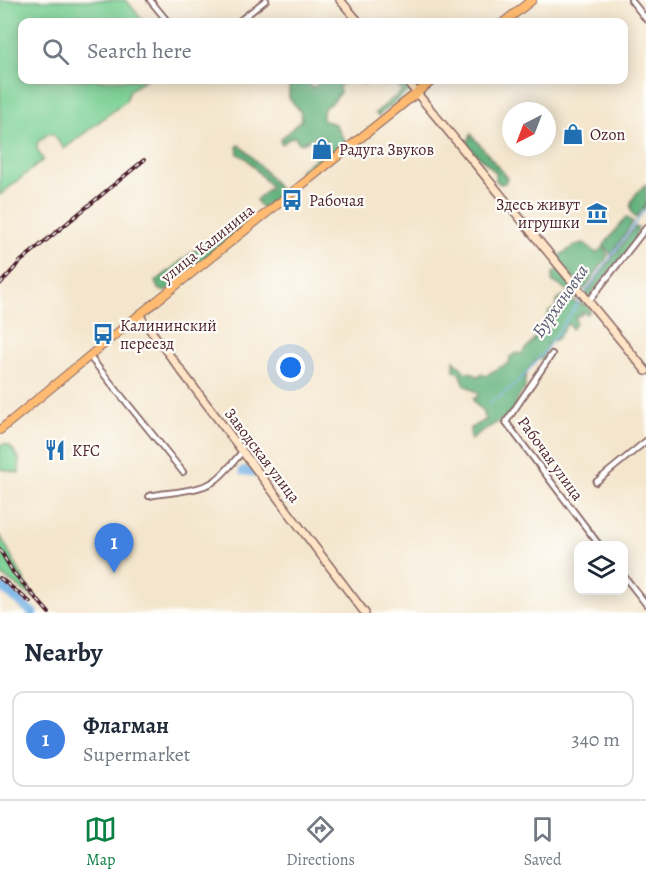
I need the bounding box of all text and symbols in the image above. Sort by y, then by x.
search box [18,18,628,84]
icon: search [39,35,72,68]
text: Search here [87,36,192,66]
north arrow [502,102,556,156]
shop icon: Ozon [561,122,585,146]
place label: Ozon [590,124,625,146]
shop icon: Радуга Звуков [310,137,334,161]
place label: Радуга Звуков [339,139,434,161]
bus stop icon: Рабочая [280,188,304,212]
place label: Рабочая [309,190,364,212]
place label: Здесь живут игрушки [496,194,580,234]
street label: улица Калинина [156,199,259,289]
museum icon: Здесь живут игрушки [585,201,609,225]
water label: Бурхановка [526,260,594,342]
place label: Калининский переезд [120,315,217,355]
bus stop icon: Калининский переезд [91,322,115,346]
your location [276,353,305,382]
street label: Заводская улица [219,404,305,508]
street label: Рабочая улица [512,412,589,506]
restaurant icon: KFC [43,438,67,462]
place label: KFC [72,440,100,462]
pin: 1 [94,524,134,573]
map controls [574,541,628,595]
button: layers [574,541,628,595]
text: Nearby [24,635,103,670]
text: Флагман [83,711,169,741]
text: 1 [42,726,49,753]
text: 340 m [571,726,620,753]
text: Supermarket [83,741,190,768]
tab: Map [84,813,117,871]
tab: Directions [286,813,355,871]
tab: Saved [524,813,562,871]

